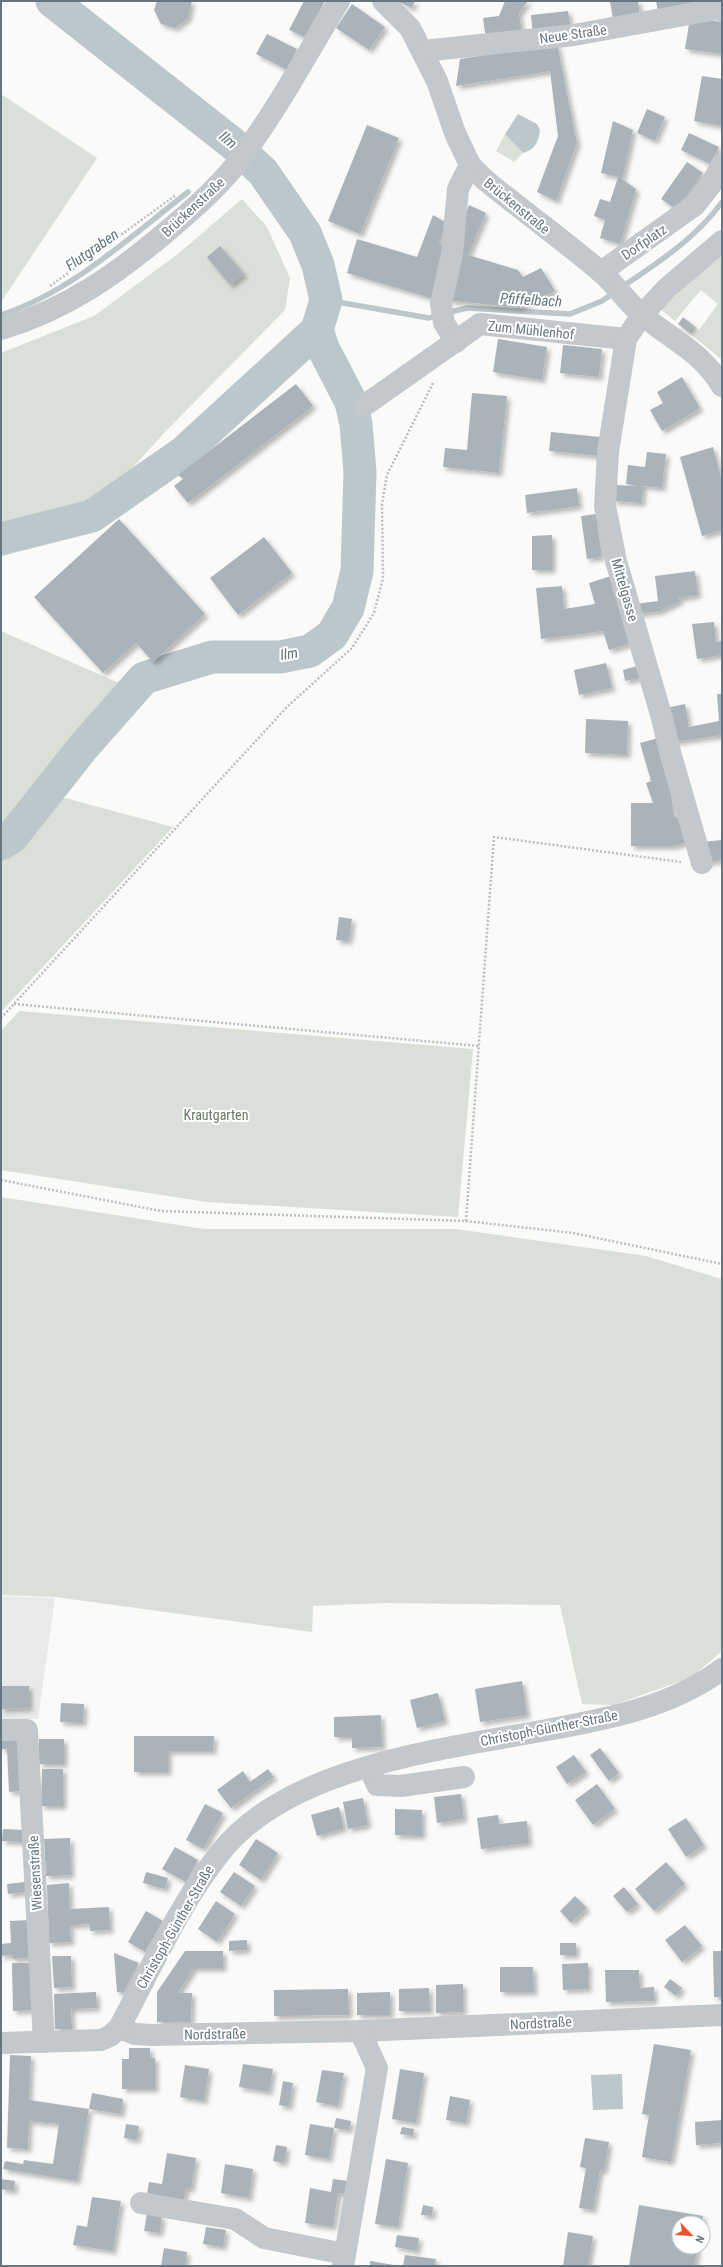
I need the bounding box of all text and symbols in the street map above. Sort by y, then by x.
street label: Neue Straße [538,21,608,47]
water label: Ilm [215,127,241,153]
street label: Brückenstraße [158,174,228,240]
street label: Brückenstraße [481,175,553,238]
street label: Dorfplatz [618,221,670,263]
water label: Flutgraben [62,225,122,275]
water label: Pfiffelbach [499,289,563,311]
street label: Zum Mühlenhof [487,318,575,343]
street label: Mittelgasse [608,557,642,624]
water label: Ilm [279,644,299,664]
park label: Krautgarten [184,1107,248,1123]
street label: Christoph-Günther-Straße [479,1707,620,1749]
street label: Wiesenstraße [25,1835,45,1911]
street label: Christoph-Günther-Straße [133,1862,217,1992]
street label: Nordstraße [510,2013,573,2033]
street label: Nordstraße [184,2025,247,2043]
north arrow [671,2215,711,2255]
text: N [692,2233,707,2245]

